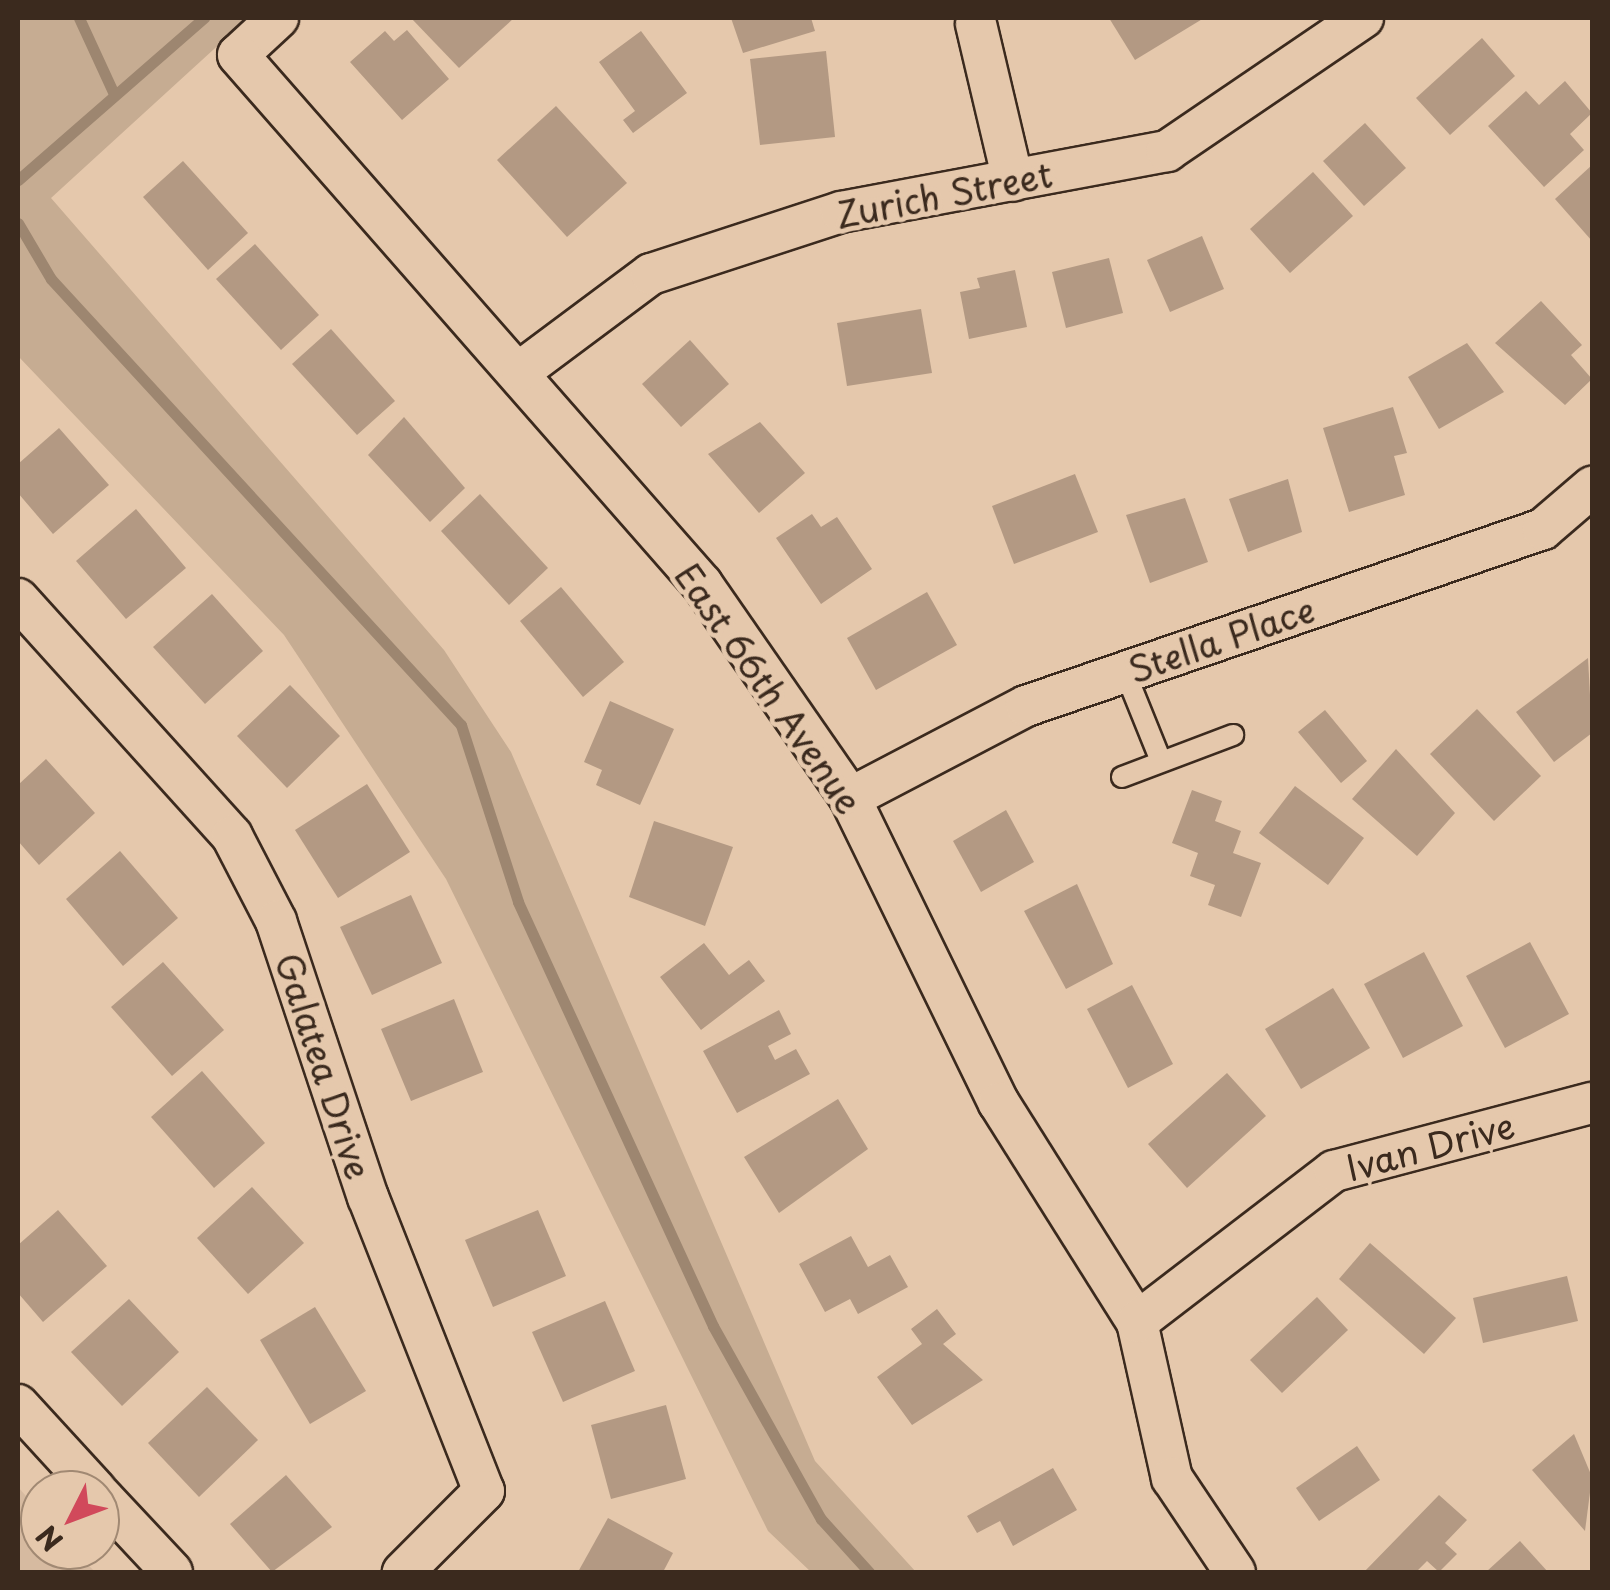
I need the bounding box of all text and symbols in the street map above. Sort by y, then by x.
street label: Zurich Street [831,152,1057,236]
street label: East 66th Avenue [666,553,872,823]
street label: Stella Place [1122,587,1320,691]
street label: Galatea Drive [267,947,381,1185]
street label: Ivan Drive [1342,1104,1518,1188]
north arrow [20,1470,120,1570]
text: N [25,1516,72,1562]

